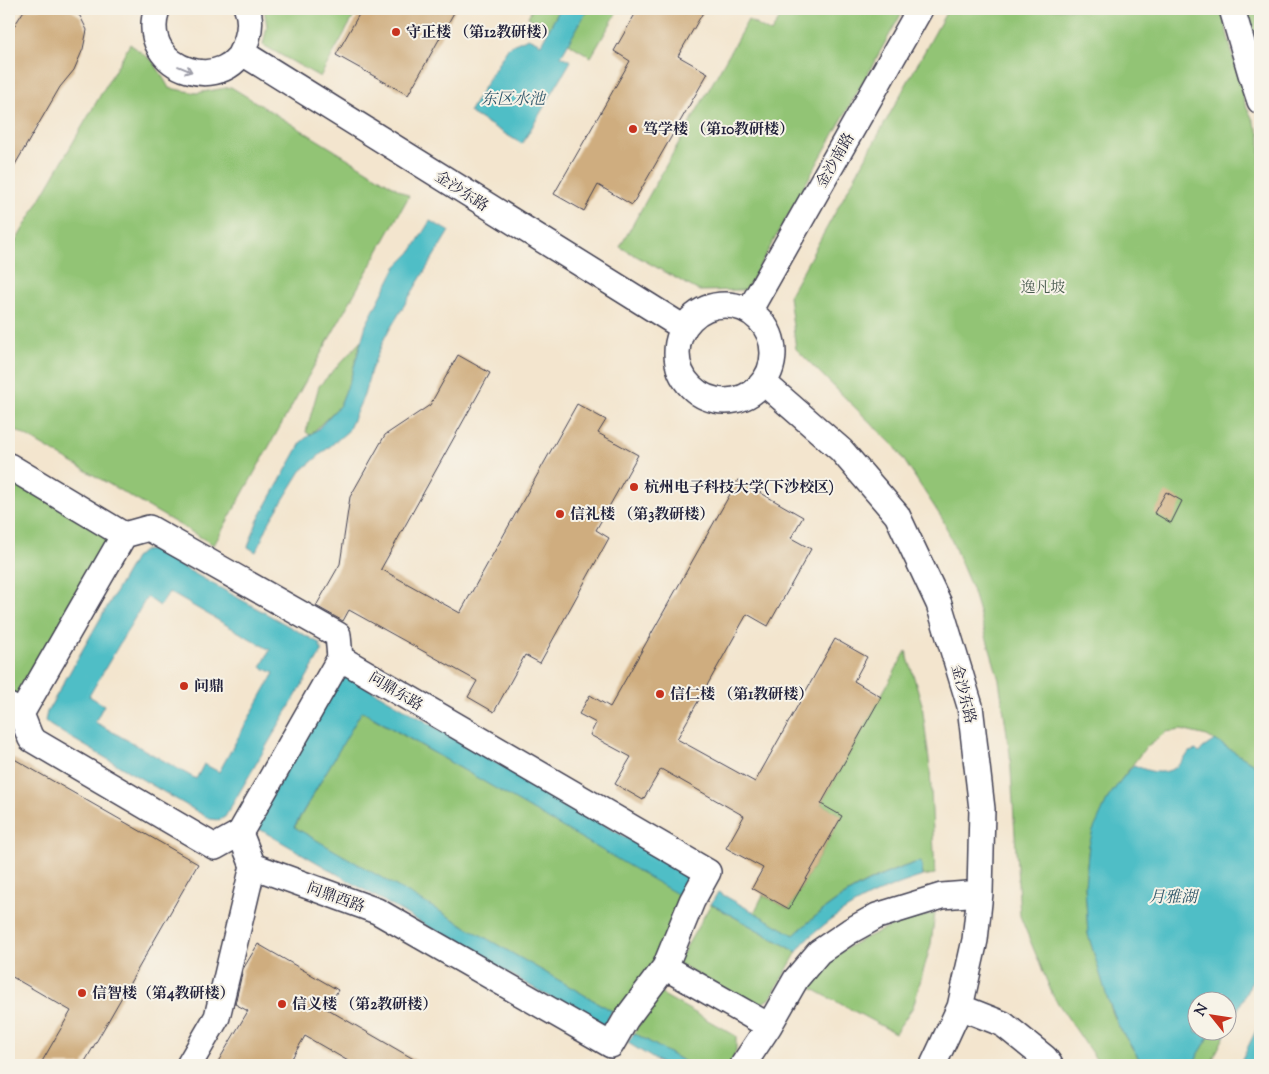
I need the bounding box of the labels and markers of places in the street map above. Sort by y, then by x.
place label: 守正楼 （第12教研楼） [406,23,556,44]
marker: 守正楼 （第12教研楼） [390,26,402,38]
place label: 笃学楼 （第10教研楼） [643,120,794,141]
marker: 笃学楼 （第10教研楼） [627,123,639,135]
place label: 杭州电子科技大学(下沙校区) [644,478,834,499]
marker: 杭州电子科技大学(下沙校区) [628,481,640,493]
place label: 信礼楼 （第3教研楼） [570,505,714,526]
marker: 信礼楼 （第3教研楼） [554,508,566,520]
place label: 问鼎 [194,677,224,698]
marker: 问鼎 [178,680,190,692]
place label: 信仁楼 （第1教研楼） [670,685,813,706]
marker: 信仁楼 （第1教研楼） [654,688,666,700]
place label: 信智楼（第4教研楼） [92,984,235,1005]
marker: 信智楼（第4教研楼） [76,987,88,999]
place label: 信义楼 （第2教研楼） [292,995,437,1016]
marker: 信义楼 （第2教研楼） [276,998,288,1010]

